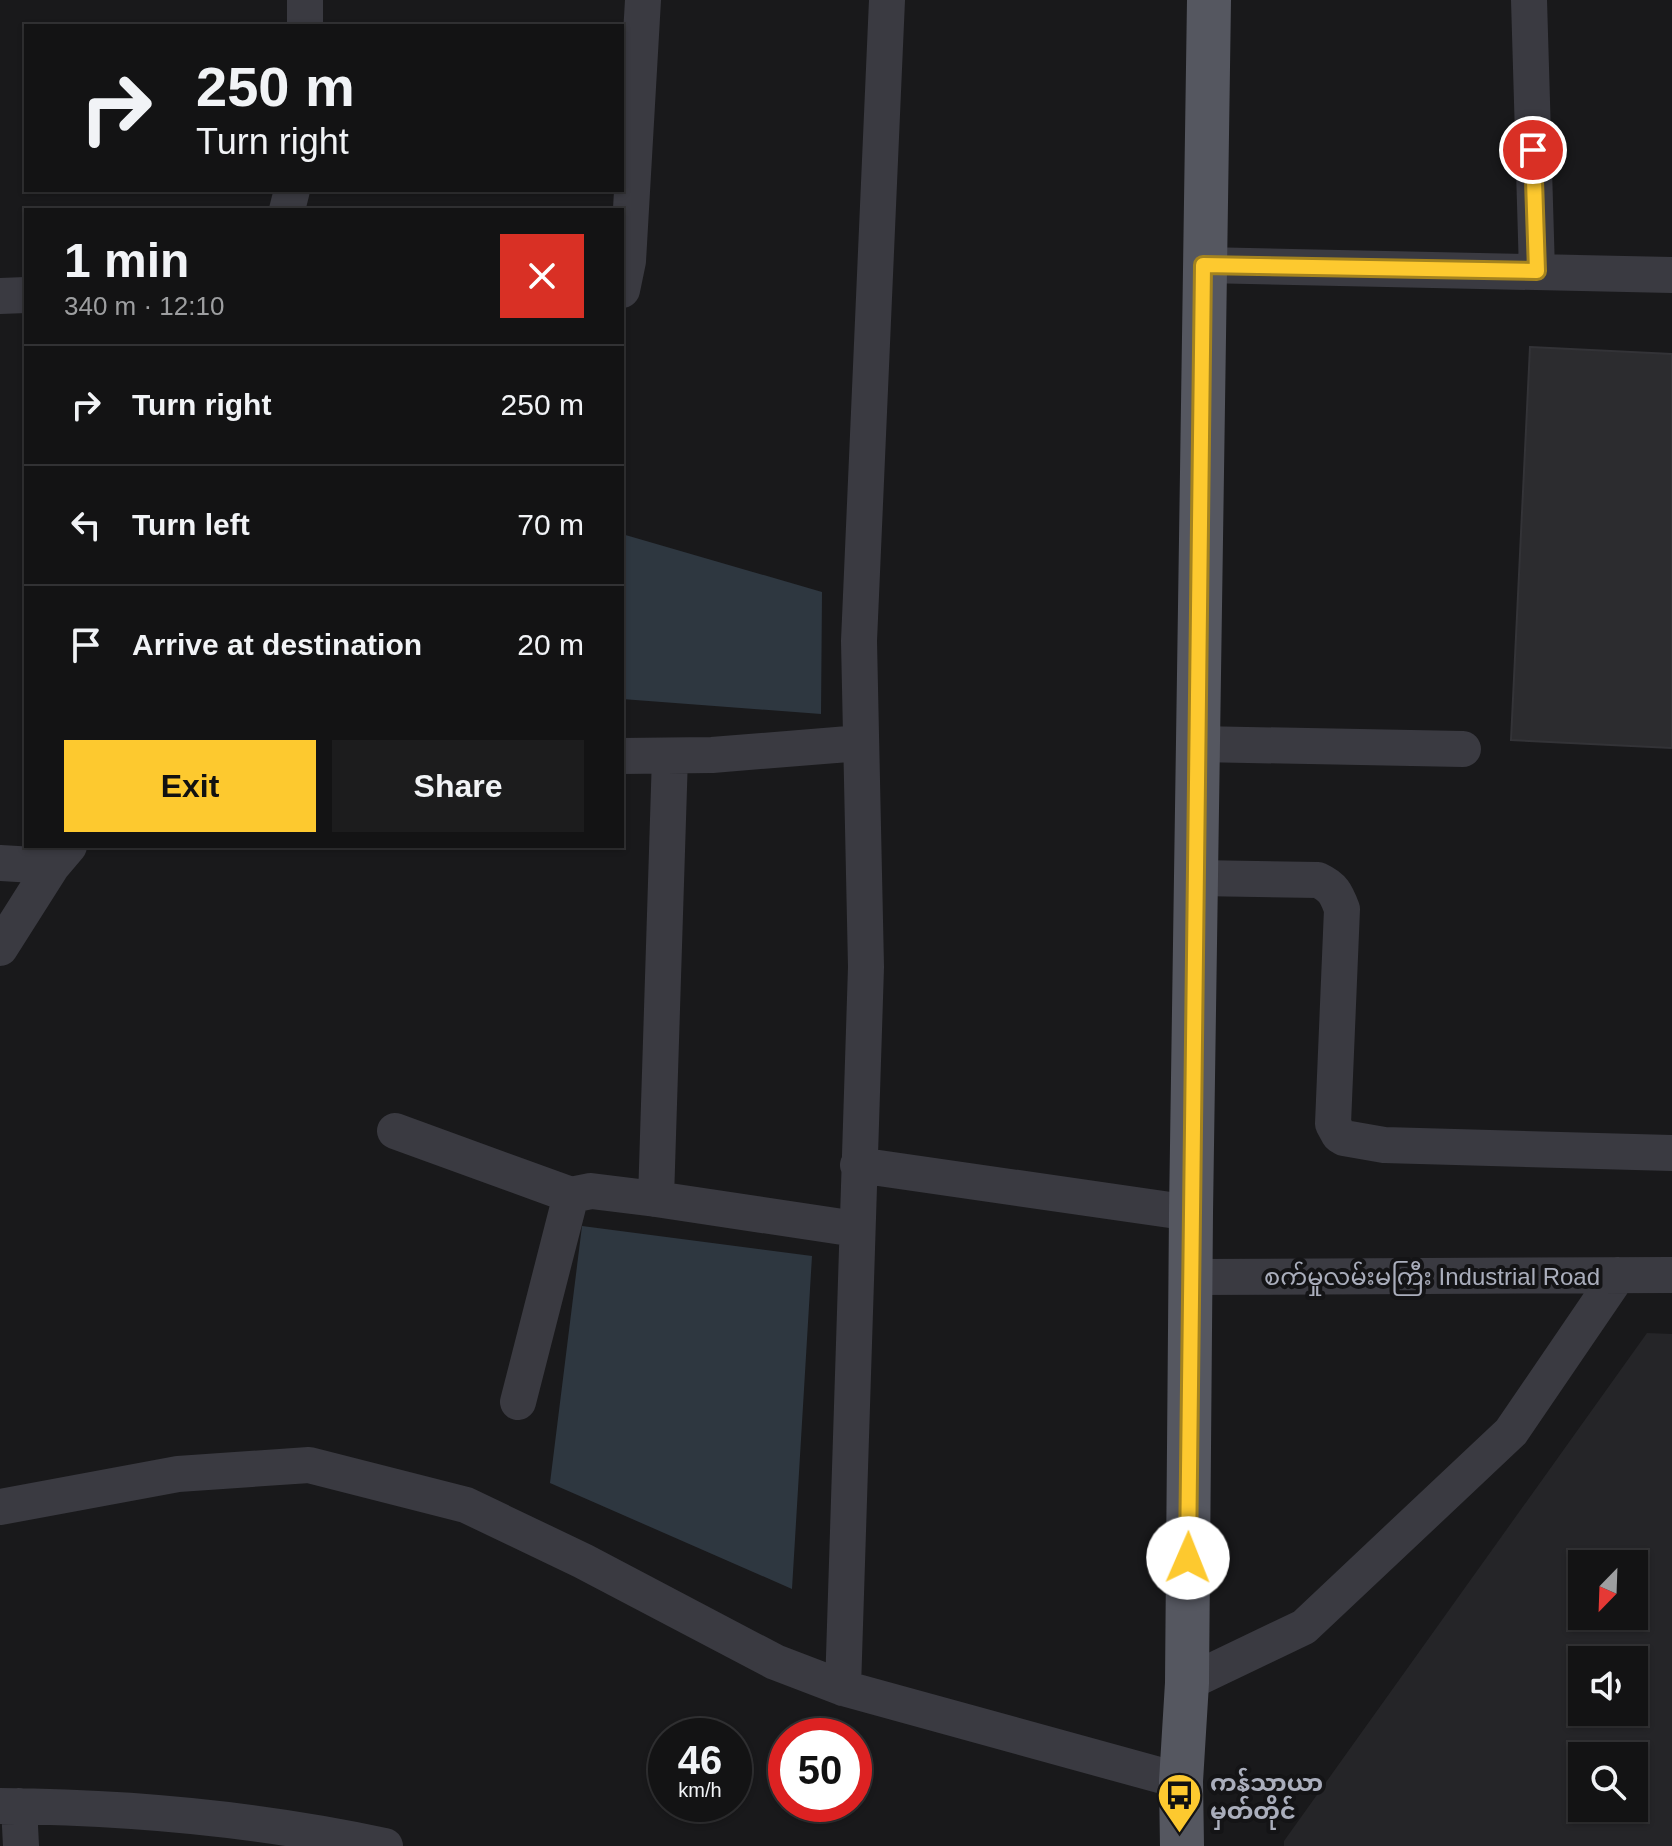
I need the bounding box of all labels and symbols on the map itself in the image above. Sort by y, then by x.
pin [1499,116,1567,184]
street label: စက်မှုလမ်းမကြီး Industrial Road [1264,1261,1600,1296]
position arrow [1146,1516,1230,1600]
north arrow [1568,1550,1648,1630]
speed limit sign: 50 [768,1718,872,1822]
place label: ကန်သာယာ မှတ်တိုင် [1210,1767,1323,1830]
bus stop icon: ကန်သာယာ မှတ်တိုင် [1155,1772,1203,1835]

